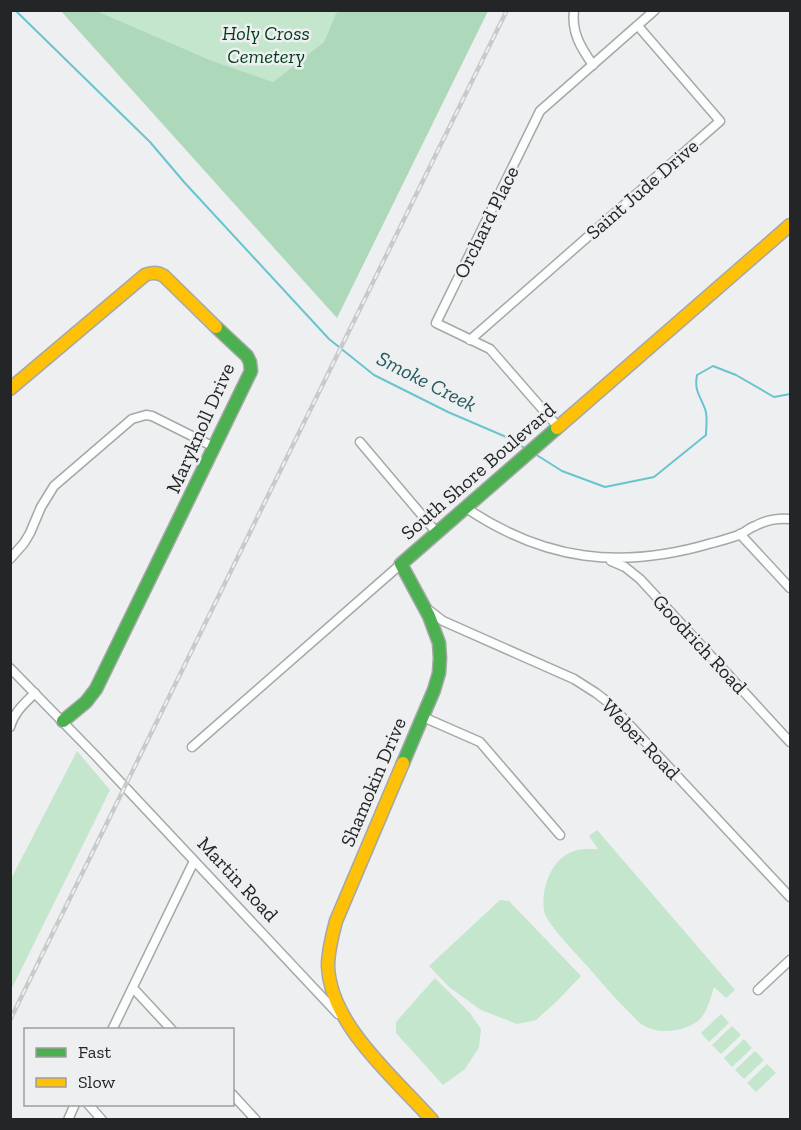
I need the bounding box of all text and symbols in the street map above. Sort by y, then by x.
park label: Holy Cross Cemetery [222,21,310,68]
street label: Saint Jude Drive [581,134,703,244]
street label: Orchard Place [448,162,524,282]
water label: Smoke Creek [373,345,481,417]
street label: Maryknoll Drive [161,359,239,497]
street label: South Shore Boulevard [396,397,560,545]
street label: Goodrich Road [648,589,752,699]
street label: Weber Road [597,694,685,784]
street label: Shamokin Drive [335,714,411,850]
street label: Martin Road [193,831,283,927]
legend [24,1028,234,1106]
text: Fast [78,1041,111,1063]
text: Slow [78,1071,115,1093]

